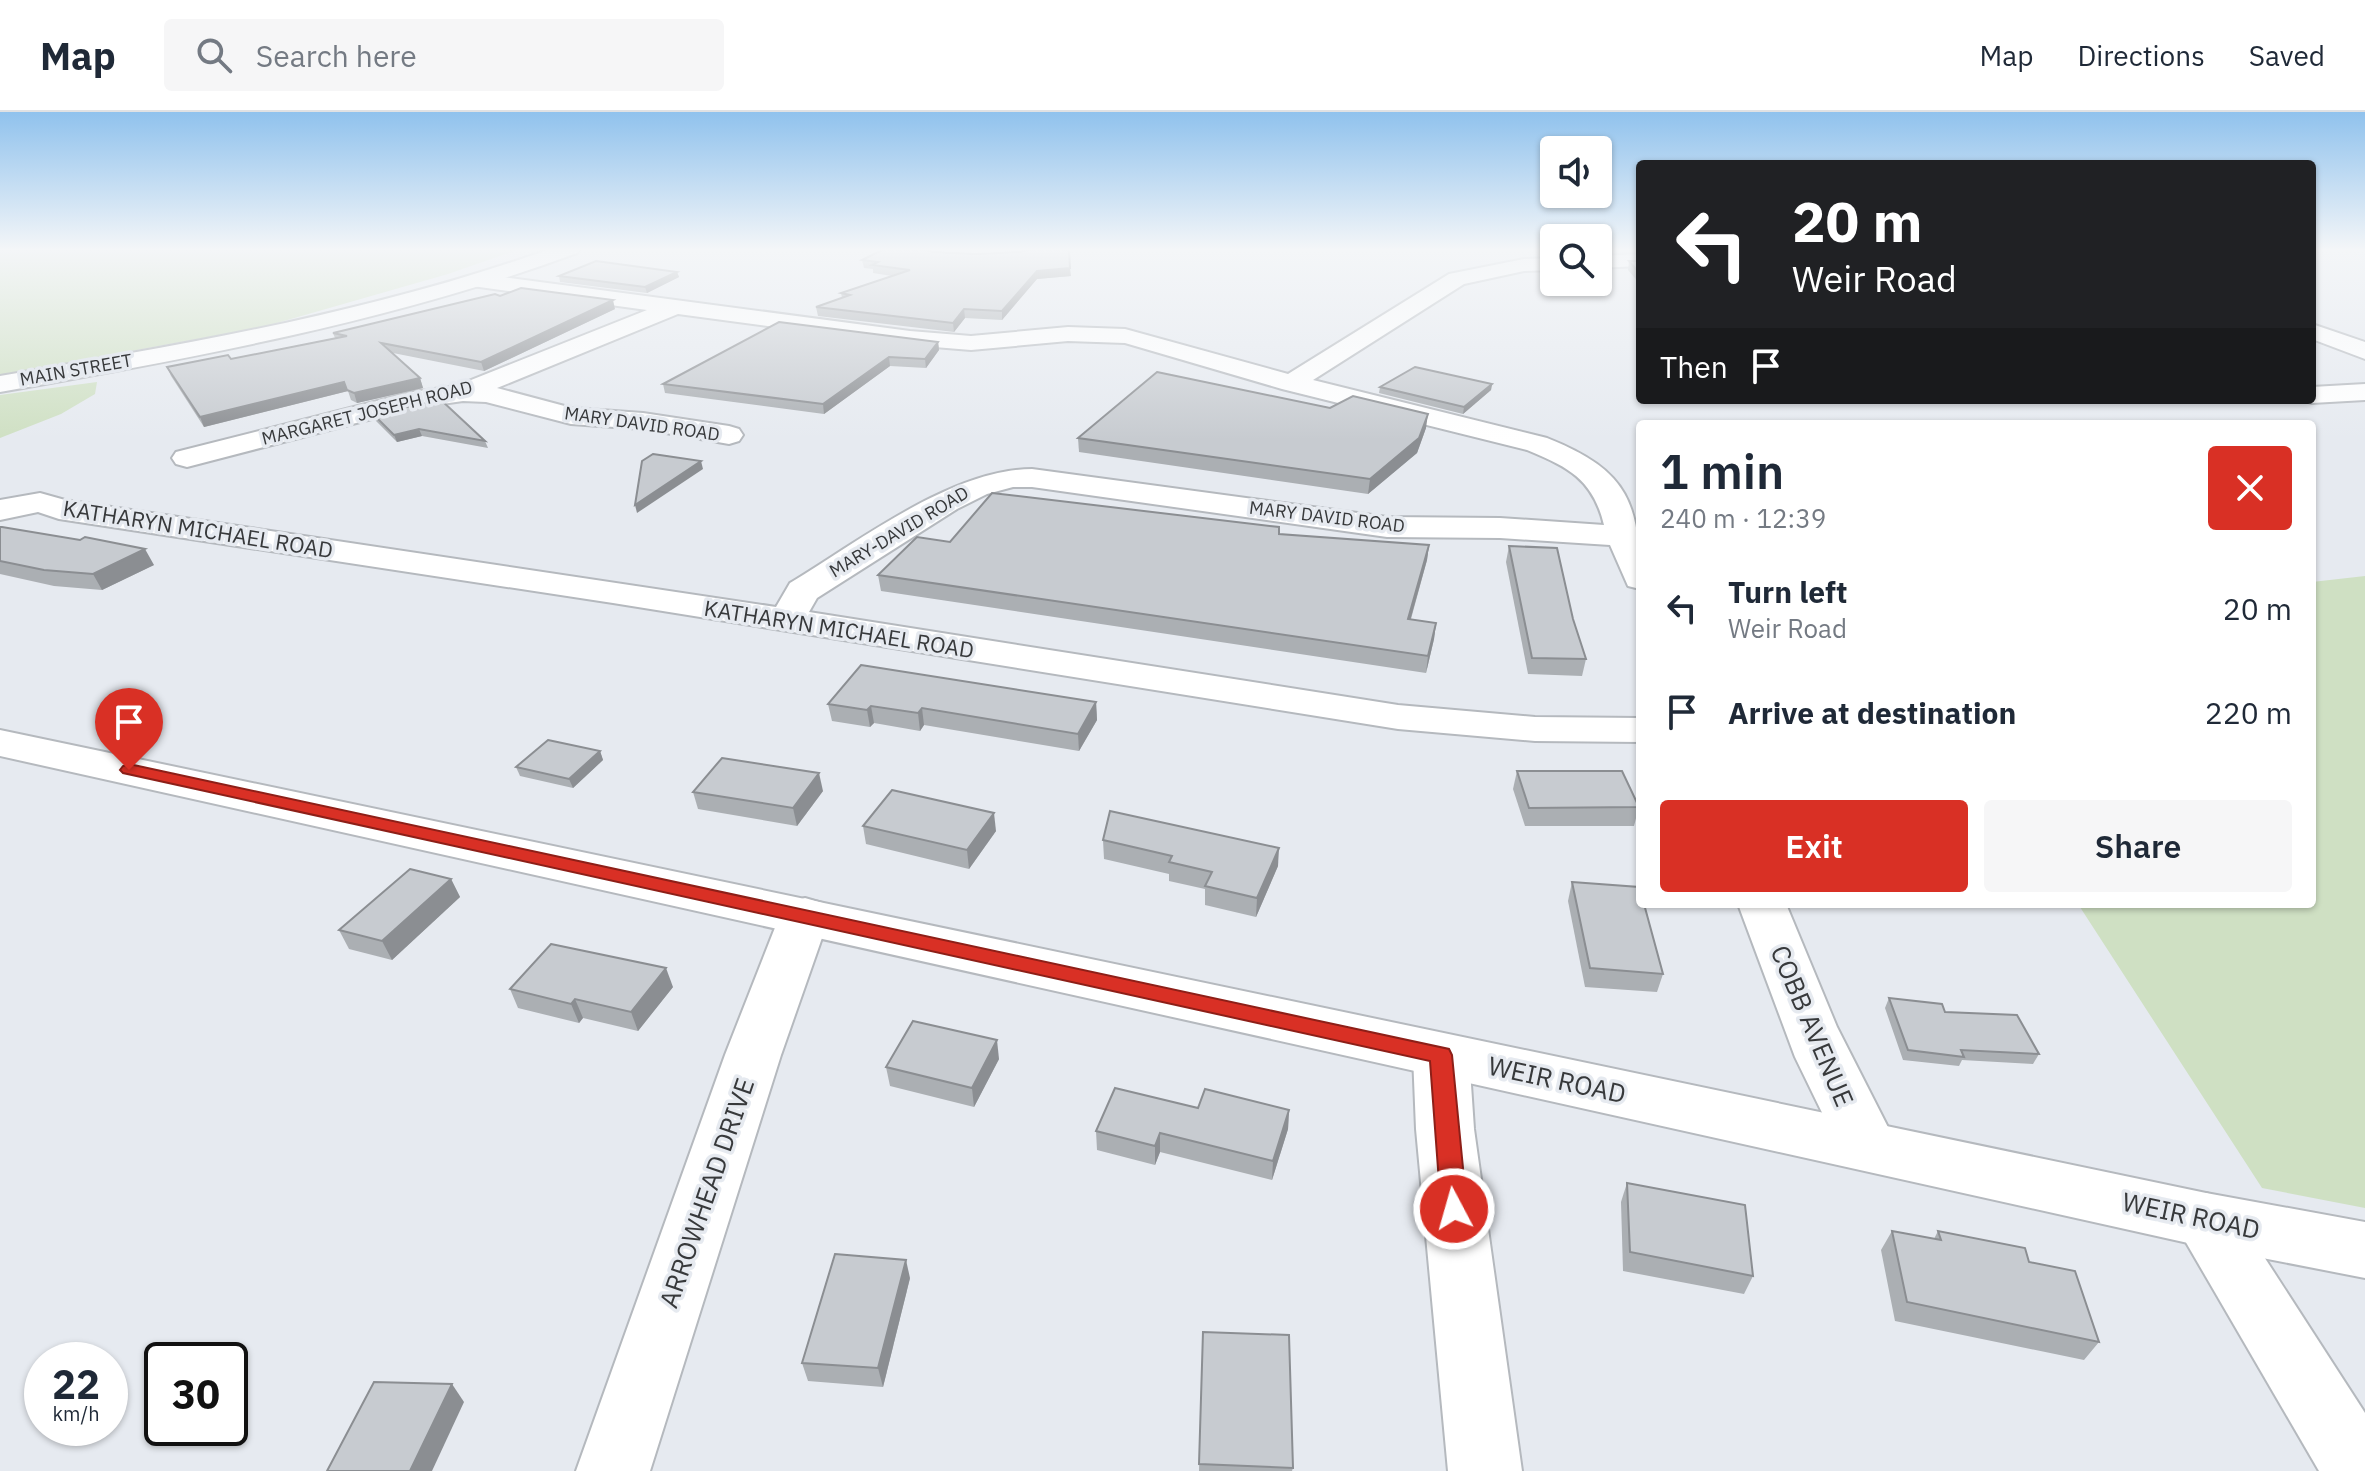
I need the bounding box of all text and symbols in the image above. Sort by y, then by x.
search box [164,19,724,91]
text: Map [40,31,116,80]
icon: search [192,33,236,77]
text: Search here [256,36,417,75]
text: Map [1979,37,2033,74]
text: Directions [2077,37,2205,74]
text: Saved [2249,37,2325,74]
map controls [1540,136,1612,296]
button: sound [1540,136,1612,208]
text: 20 m [1792,185,1922,257]
icon: left [1660,192,1764,296]
button: search [1540,224,1612,296]
text: Weir Road [1792,255,1957,302]
icon: arrive [1744,344,1788,388]
text: Then [1660,347,1728,386]
street label: MAIN STREET [18,348,134,391]
street label: MARGARET JOSEPH ROAD [259,375,475,450]
street label: MARY DAVID ROAD [563,401,721,446]
text: 1 min [1660,440,1784,502]
button: close [2208,446,2292,530]
street label: MARY-DAVID ROAD [825,481,973,582]
street label: KATHARYN MICHAEL ROAD [61,493,335,564]
street label: MARY DAVID ROAD [1248,496,1406,537]
text: 240 m · 12:39 [1660,501,1826,535]
text: Turn left [1728,572,1847,611]
icon: left [1660,586,1704,630]
text: 20 m [2223,589,2292,628]
street label: KATHARYN MICHAEL ROAD [702,593,976,664]
text: Weir Road [1728,611,1847,645]
pin [95,688,163,770]
icon: arrive [1660,690,1704,734]
text: Arrive at destination [1728,693,2016,732]
text: 220 m [2205,693,2292,732]
icon: arrive [107,700,151,744]
button: Exit [1660,800,1968,892]
button: Share [1984,800,2292,892]
street label: COBB AVENUE [1764,940,1862,1111]
street label: WEIR ROAD [1485,1048,1629,1110]
street label: ARROWHEAD DRIVE [651,1073,761,1312]
position arrow [1412,1167,1496,1251]
street label: WEIR ROAD [2119,1184,2263,1246]
speed limit sign: 30 [144,1342,248,1446]
text: 22 [52,1358,100,1410]
text: km/h [52,1400,100,1427]

